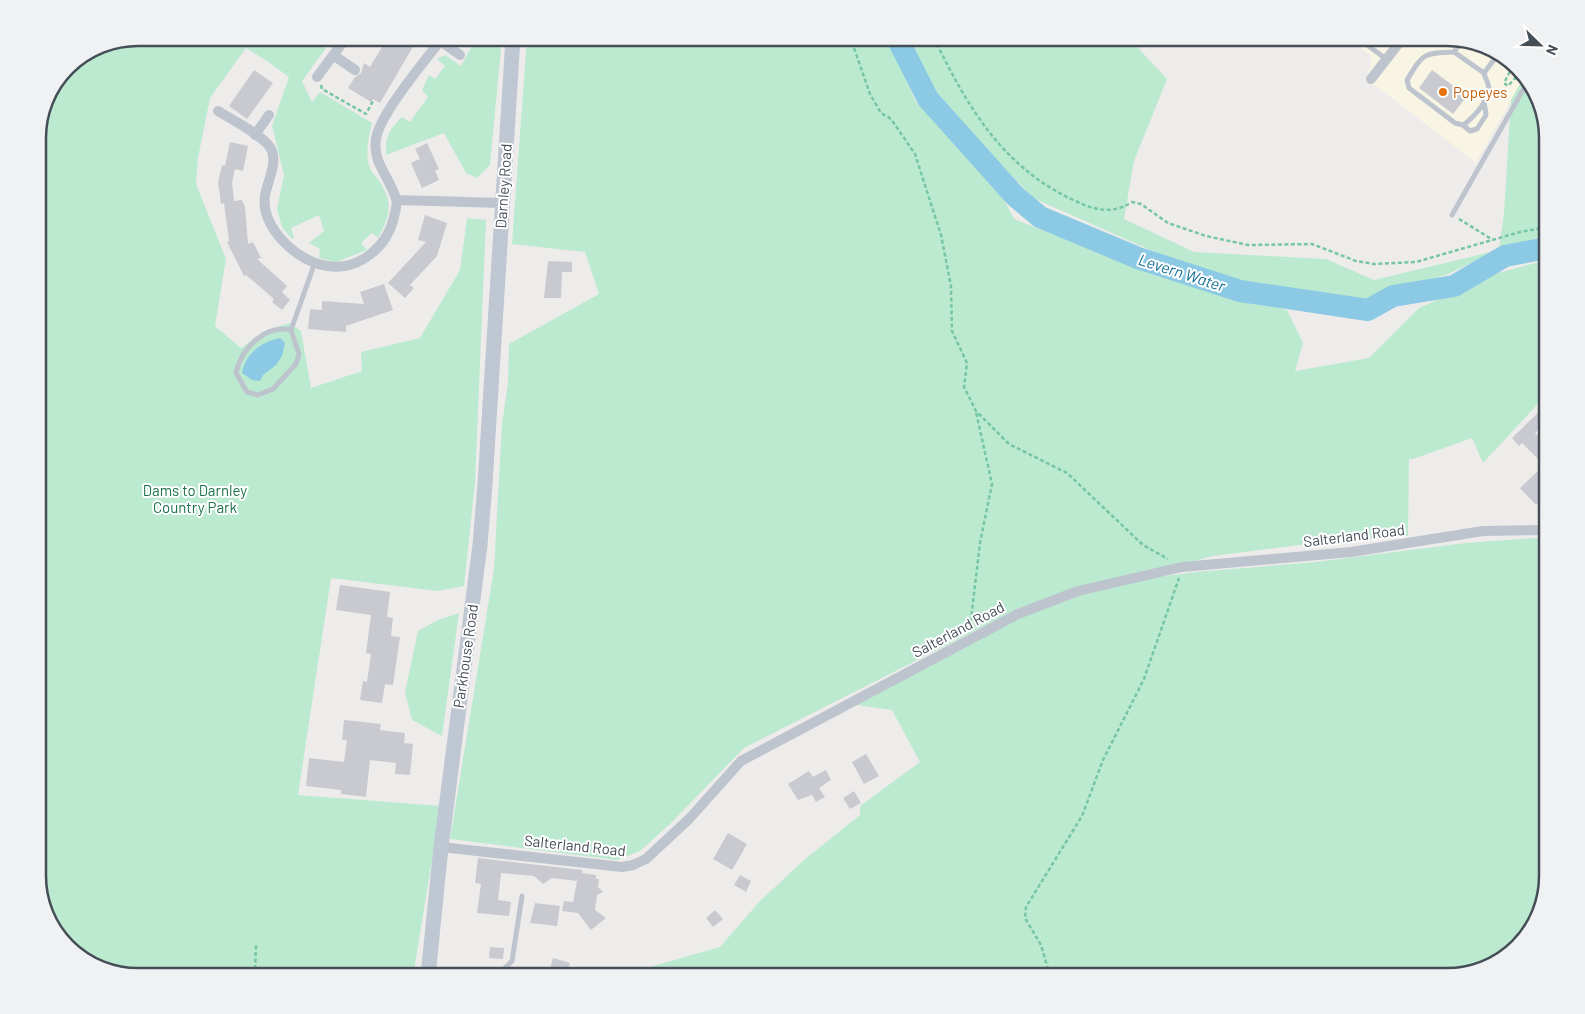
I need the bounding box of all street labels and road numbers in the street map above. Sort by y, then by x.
street label: Darnley Road [491,143,515,229]
street label: Salterland Road [1302,520,1406,550]
street label: Salterland Road [909,597,1007,661]
street label: Parkhouse Road [449,603,481,709]
street label: Salterland Road [523,831,627,859]

